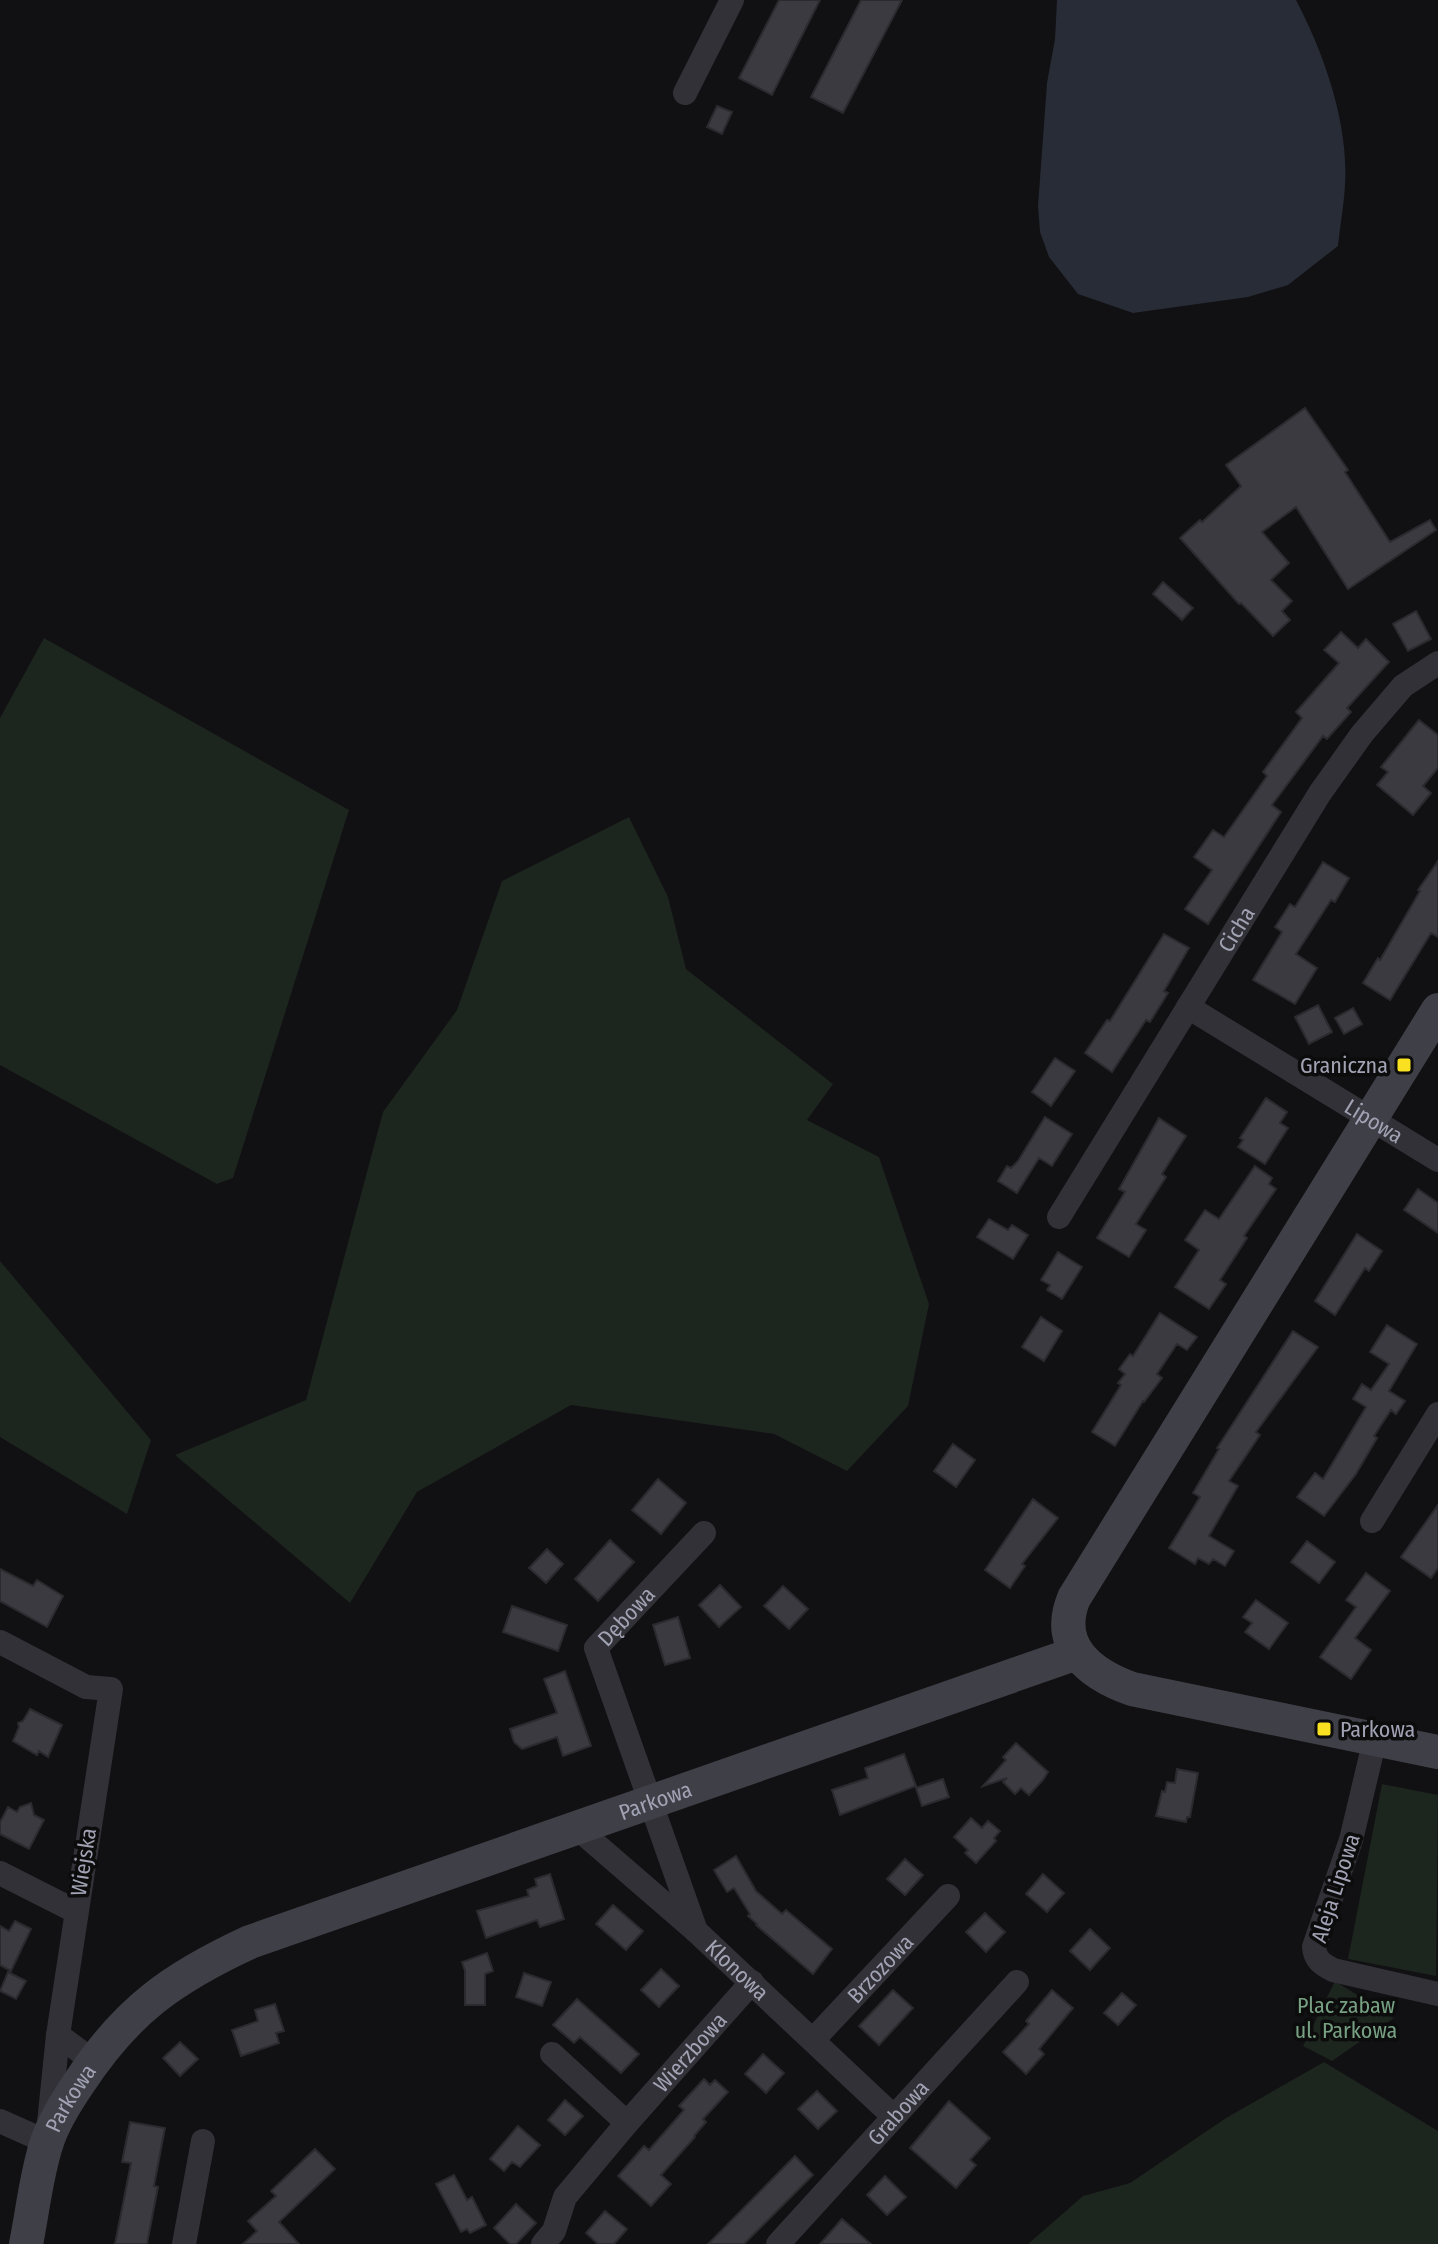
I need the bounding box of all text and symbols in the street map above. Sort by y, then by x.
street label: Cicha [1212,902,1261,957]
place label: Graniczna [1300,1052,1388,1079]
marker: Graniczna [1395,1056,1413,1074]
street label: Lipowa [1340,1093,1408,1149]
street label: Dębowa [592,1581,661,1652]
place label: Parkowa [1340,1716,1415,1743]
marker: Parkowa [1315,1720,1333,1738]
street label: Parkowa [615,1776,695,1826]
street label: Wiejska [65,1826,102,1898]
street label: Aleja Lipowa [1305,1830,1366,1946]
street label: Brzozowa [842,1929,919,2009]
street label: Klonowa [700,1934,774,2006]
park label: Plac zabaw ul. Parkowa [1295,1992,1397,2044]
street label: Wierzbowa [648,2007,733,2098]
street label: Parkowa [39,2059,102,2137]
street label: Grabowa [862,2075,935,2151]

